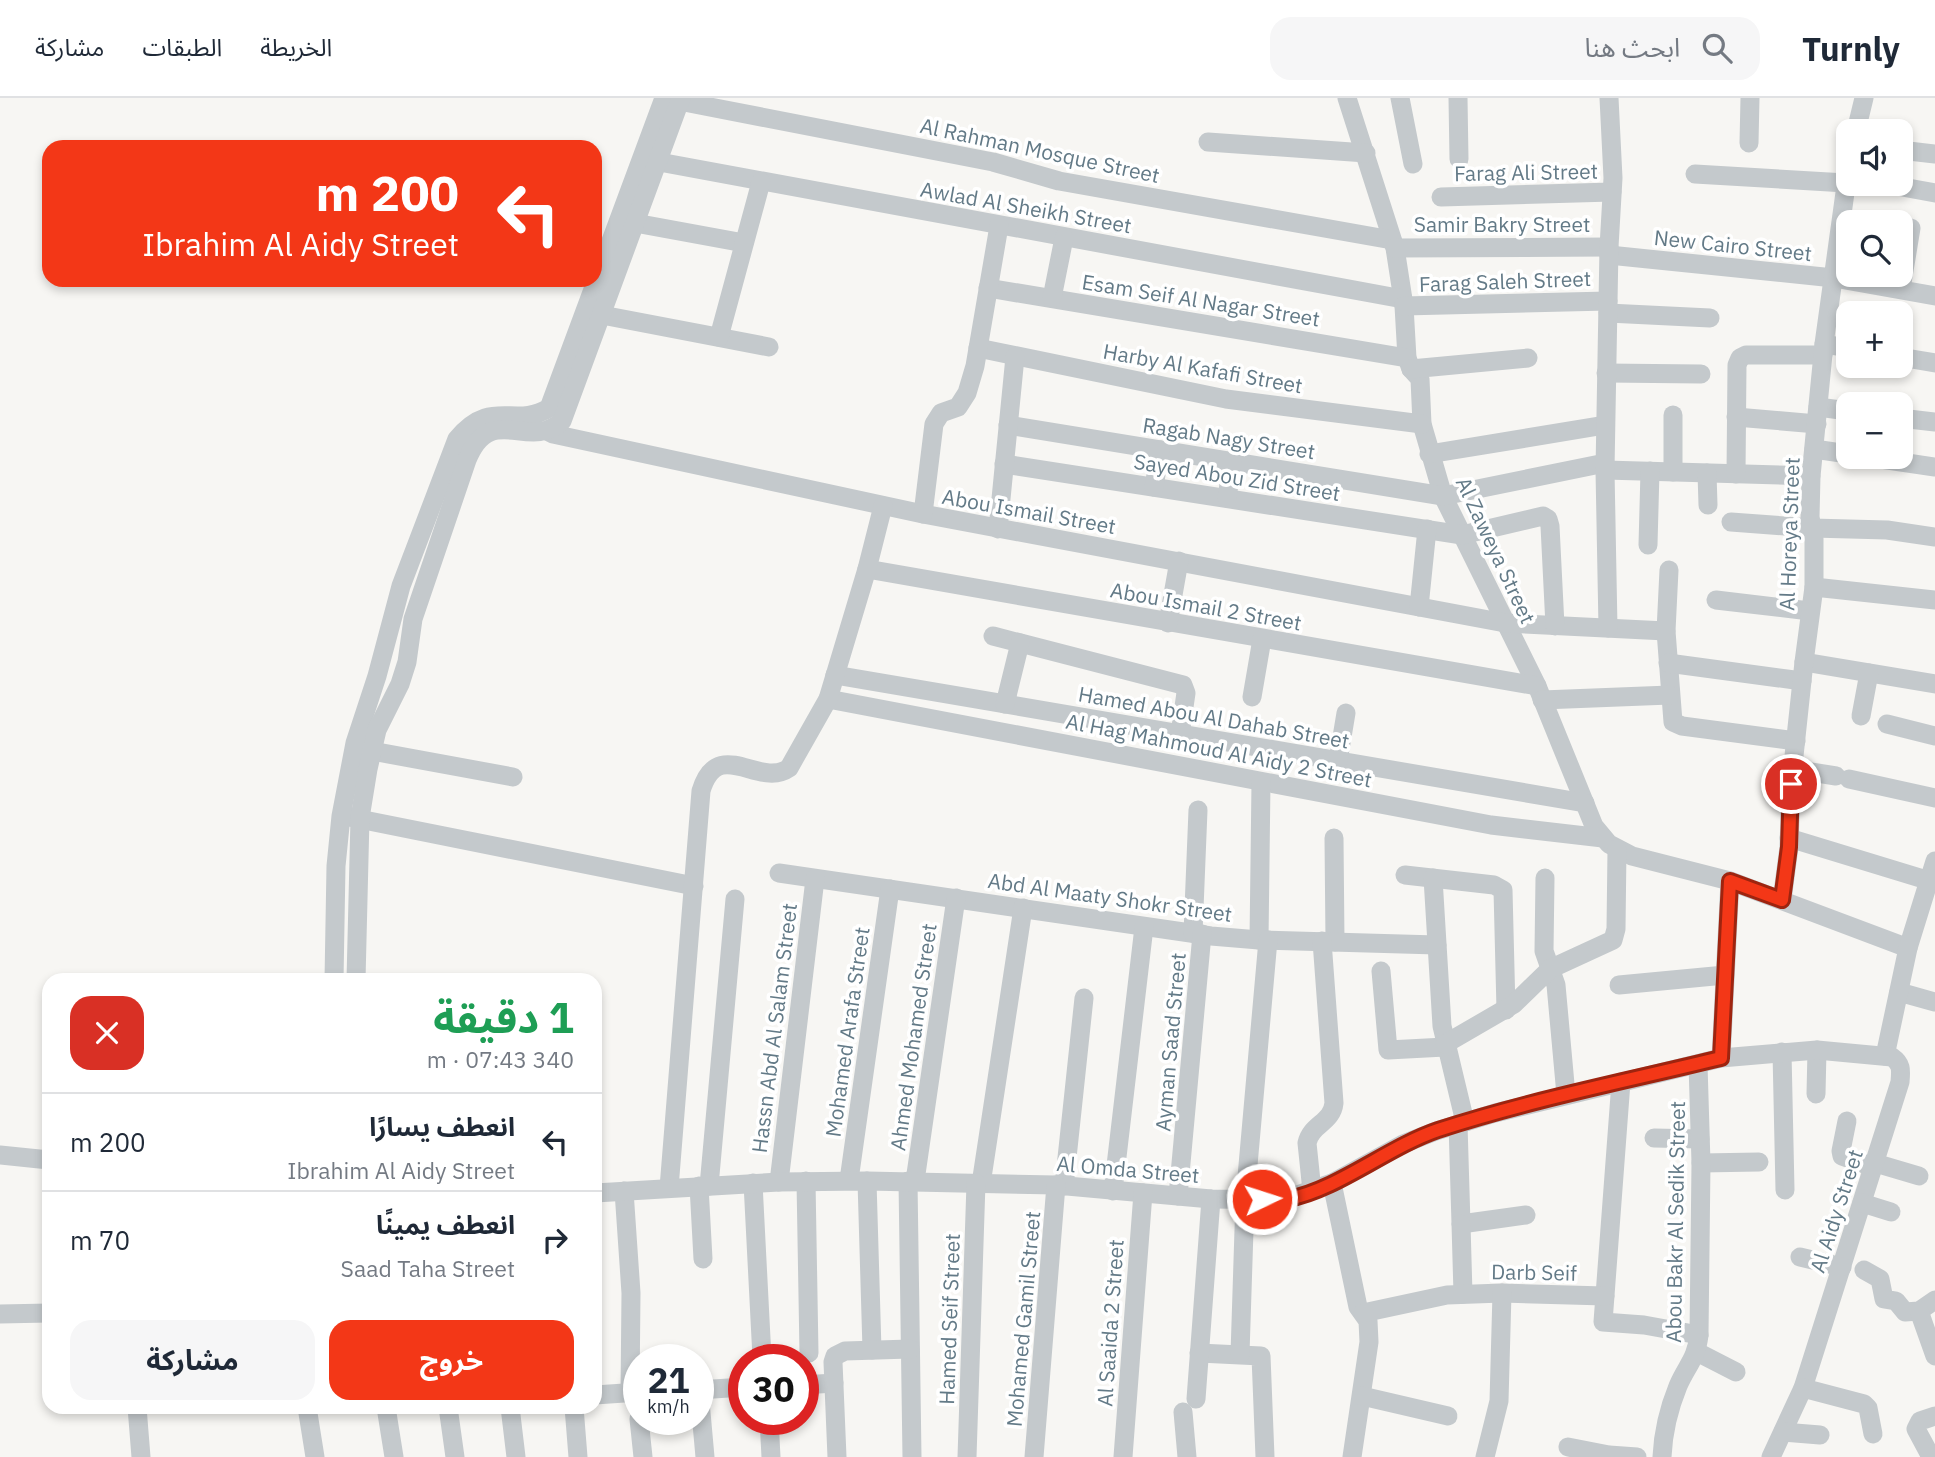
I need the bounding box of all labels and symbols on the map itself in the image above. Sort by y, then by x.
street label: Al Rahman Mosque Street [918,111,1162,189]
street label: Farag Ali Street [1454,157,1598,187]
street label: Awlad Al Sheikh Street [918,175,1134,239]
street label: Samir Bakry Street [1414,210,1590,238]
street label: New Cairo Street [1653,223,1813,267]
street label: Farag Saleh Street [1418,264,1592,298]
street label: Esam Seif Al Nagar Street [1080,267,1322,333]
street label: Harby Al Kafafi Street [1101,337,1305,399]
street label: Ragab Nagy Street [1141,411,1317,465]
street label: Sayed Abou Zid Street [1132,447,1342,507]
street label: Al Horeya Street [1772,457,1806,611]
street label: Al Zaweya Street [1450,472,1542,628]
street label: Abou Ismail Street [940,482,1118,540]
street label: Abou Ismail 2 Street [1108,575,1304,637]
street label: Hamed Abou Al Dahab Street [1076,679,1352,755]
street label: Al Hag Mahmoud Al Aidy 2 Street [1064,707,1374,793]
pin [1761,754,1821,814]
street label: Abd Al Maaty Shokr Street [986,866,1234,928]
street label: Hassn Abd Al Salam Street [745,902,803,1154]
street label: Ahmed Mohamed Street [883,922,943,1152]
street label: Mohamed Arafa Street [818,925,876,1139]
street label: Ayman Saad Street [1148,951,1192,1133]
street label: Abou Bakr Al Sedik Street [1659,1101,1691,1343]
street label: Al Aidy Street [1803,1146,1869,1276]
street label: Al Omda Street [1055,1149,1201,1189]
position arrow [1225,1162,1299,1236]
street label: Mohamed Gamil Street [1000,1210,1046,1428]
street label: Hamed Seif Street [932,1233,966,1405]
street label: Al Saaida 2 Street [1090,1238,1130,1408]
street label: Darb Seif [1491,1257,1577,1287]
speed limit sign: 30 [728,1344,819,1435]

